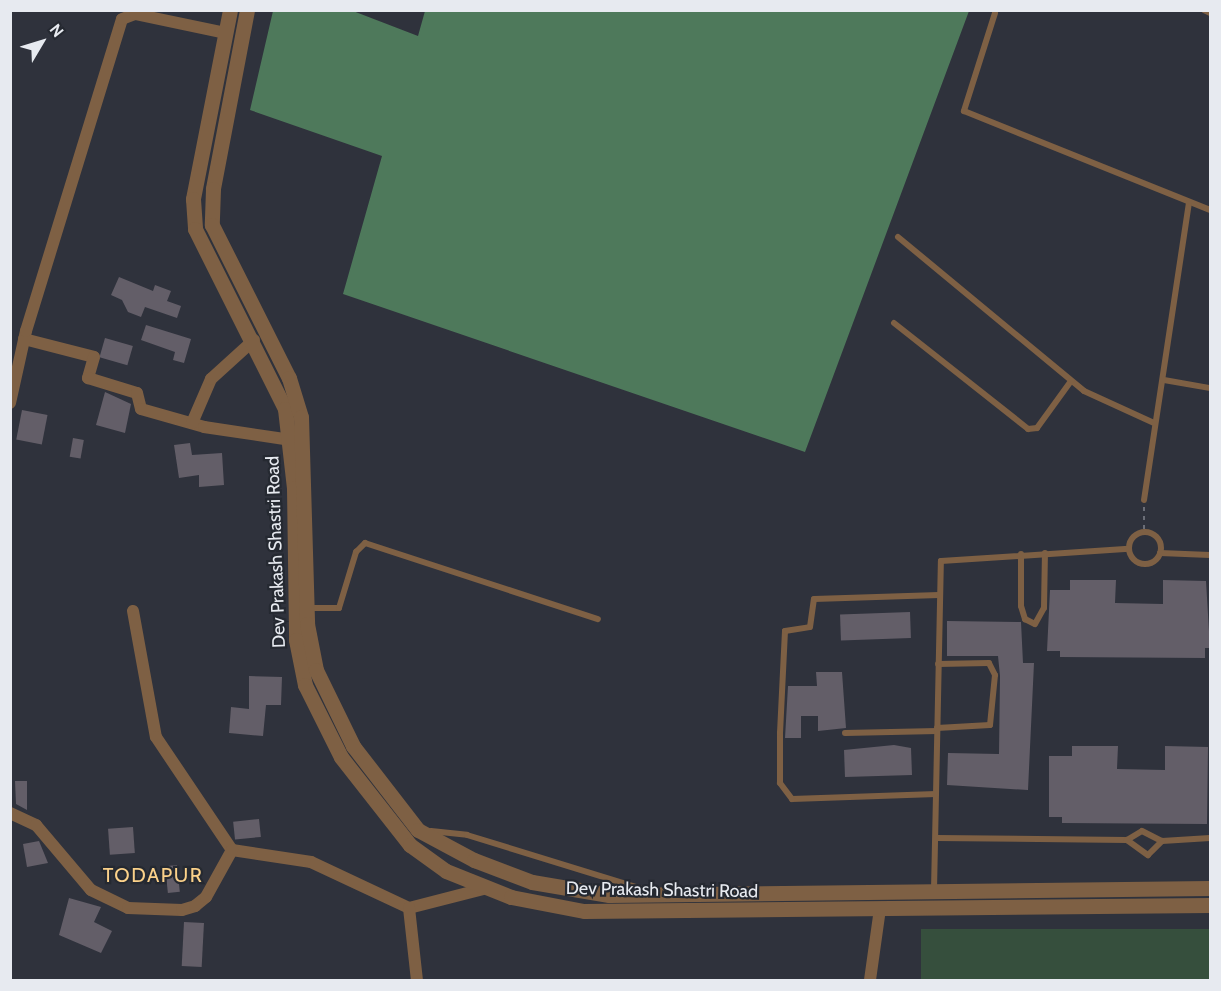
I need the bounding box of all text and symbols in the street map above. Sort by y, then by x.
north arrow [12,12,72,72]
text: N [46,20,68,41]
street label: Dev Prakash Shastri Road [262,456,290,648]
district label: TODAPUR [103,863,203,887]
street label: Dev Prakash Shastri Road [566,878,758,902]

